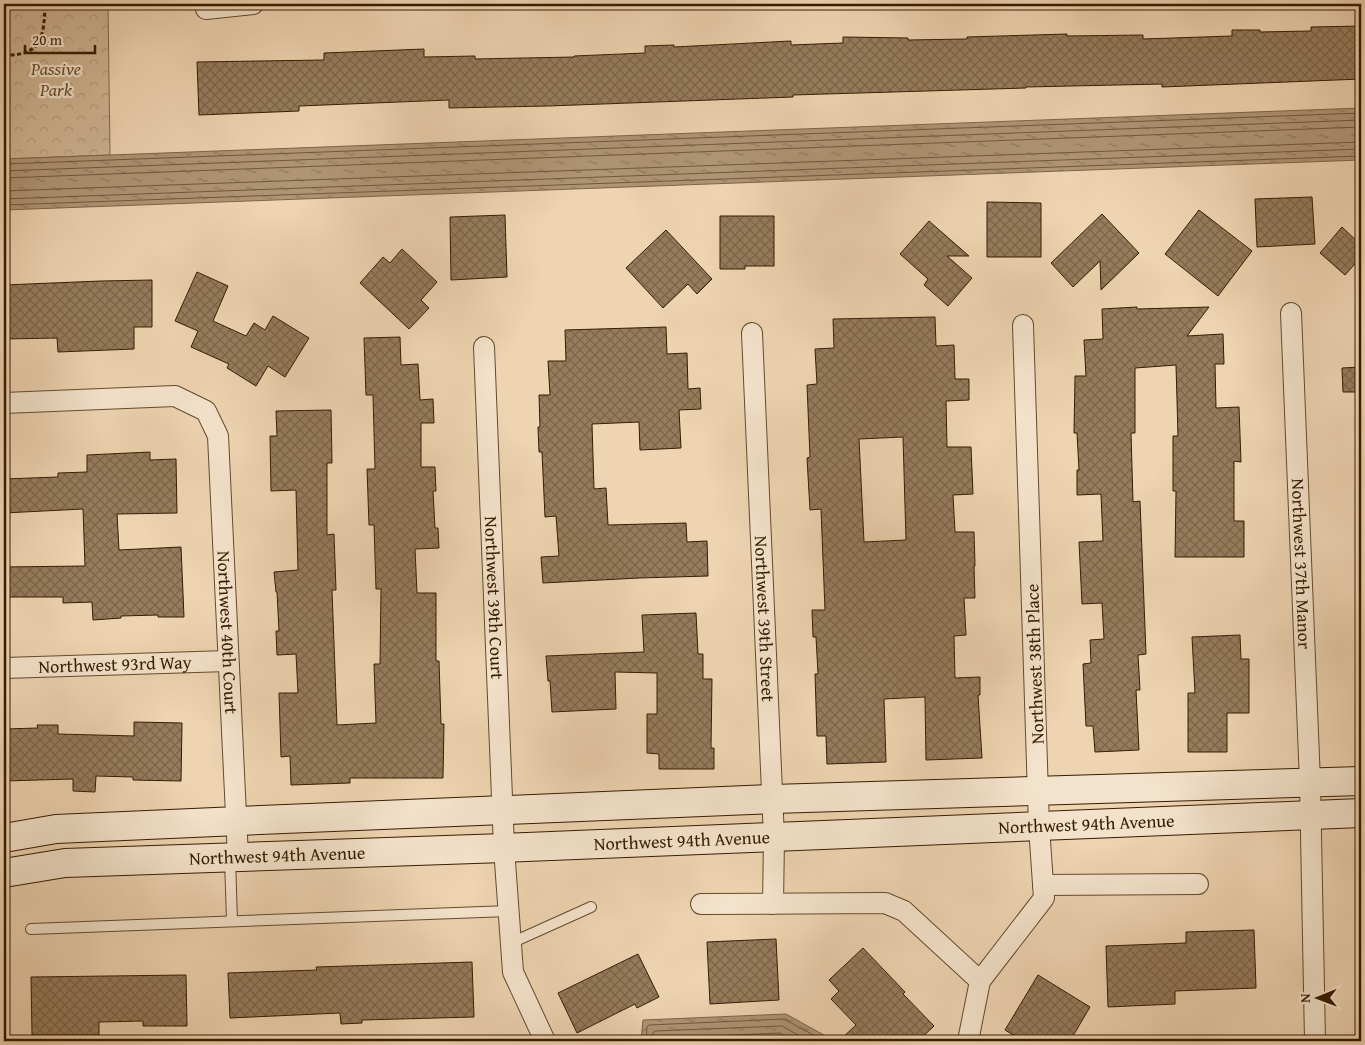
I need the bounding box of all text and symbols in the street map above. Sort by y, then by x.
scale bar [25,22,95,54]
text: 20 m [32,29,63,50]
park label: Passive Park [30,55,81,103]
street label: Northwest 37th Manor [1285,478,1319,650]
street label: Northwest 39th Court [478,516,511,681]
street label: Northwest 39th Street [748,535,782,703]
street label: Northwest 40th Court [210,550,245,715]
street label: Northwest 38th Place [1018,583,1051,745]
street label: Northwest 93rd Way [38,648,192,680]
street label: Northwest 94th Avenue [998,807,1175,841]
street label: Northwest 94th Avenue [593,823,770,857]
street label: Northwest 94th Avenue [188,839,366,872]
north arrow [1292,972,1342,1022]
text: N [1295,993,1315,1003]

